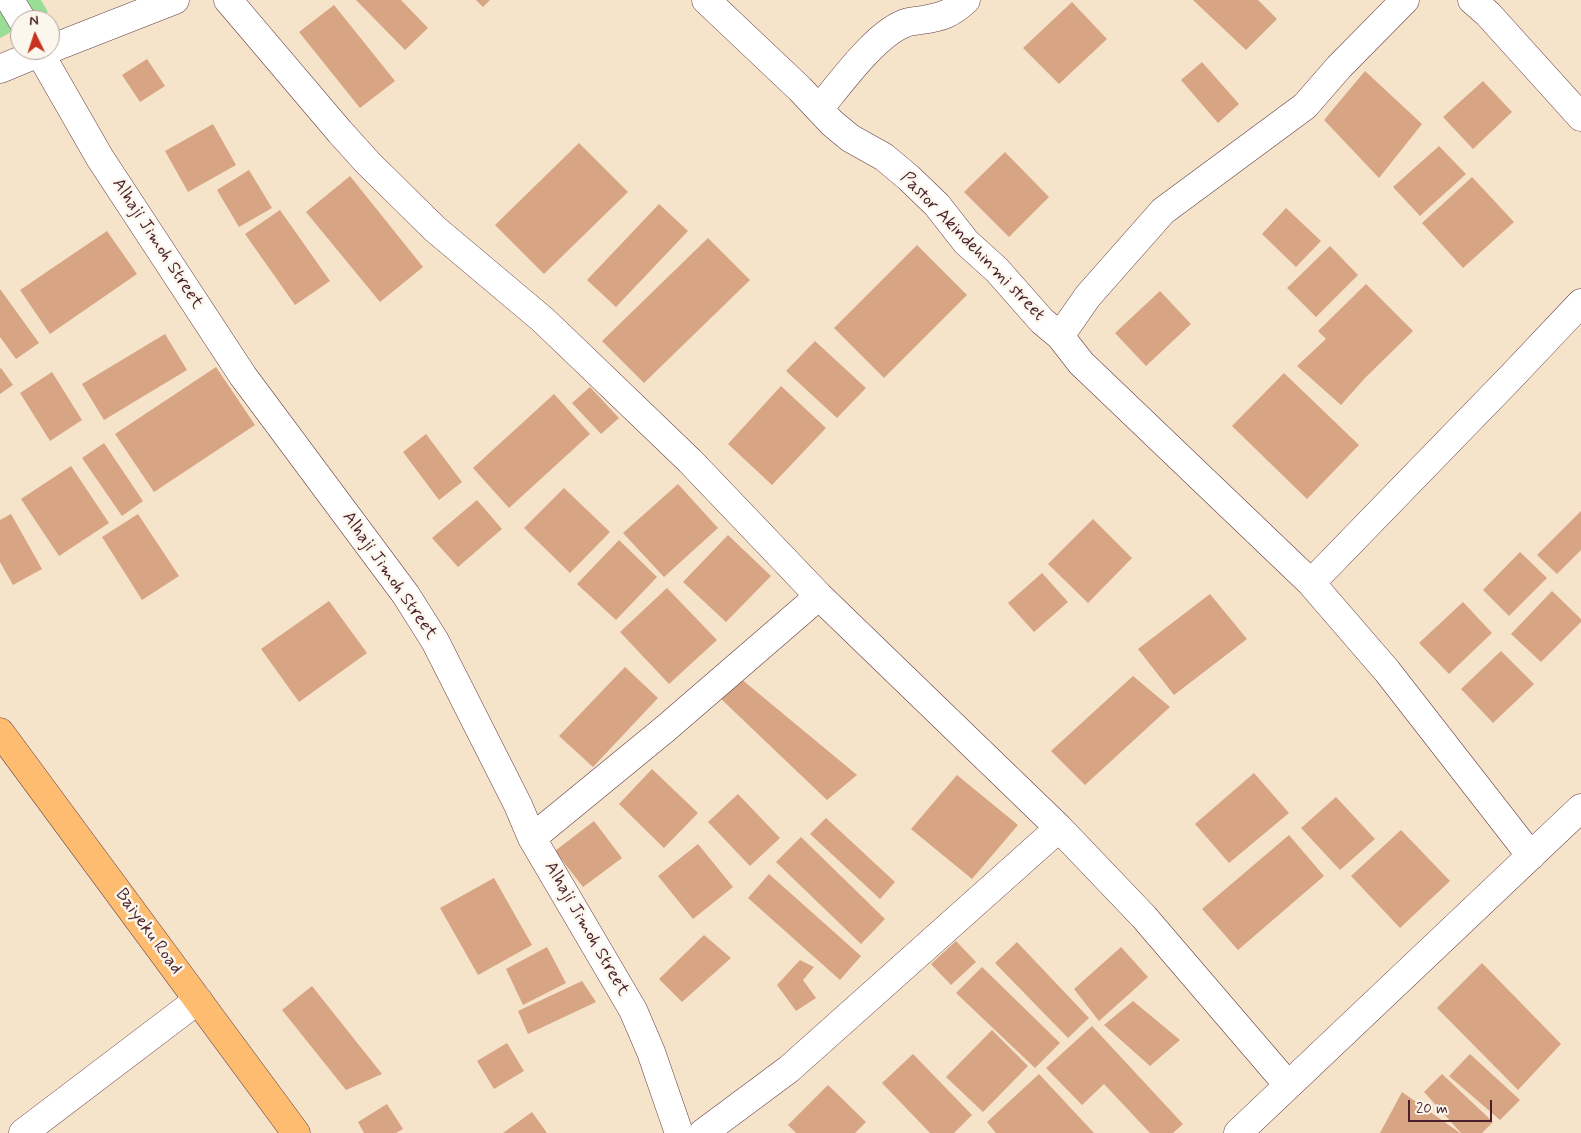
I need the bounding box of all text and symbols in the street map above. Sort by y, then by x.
north arrow [10,10,60,60]
text: N [29,12,39,30]
street label: Pastor Akindehinmi street [895,168,1049,326]
street label: Alhaji Jimoh Street [107,175,207,313]
street label: Alhaji Jimoh Street [337,508,441,644]
street label: Alhaji Jimoh Street [539,858,633,1000]
street label: Baiyeku Road [110,885,186,979]
scale bar [1411,1090,1495,1122]
text: 20 m [1416,1099,1448,1119]

